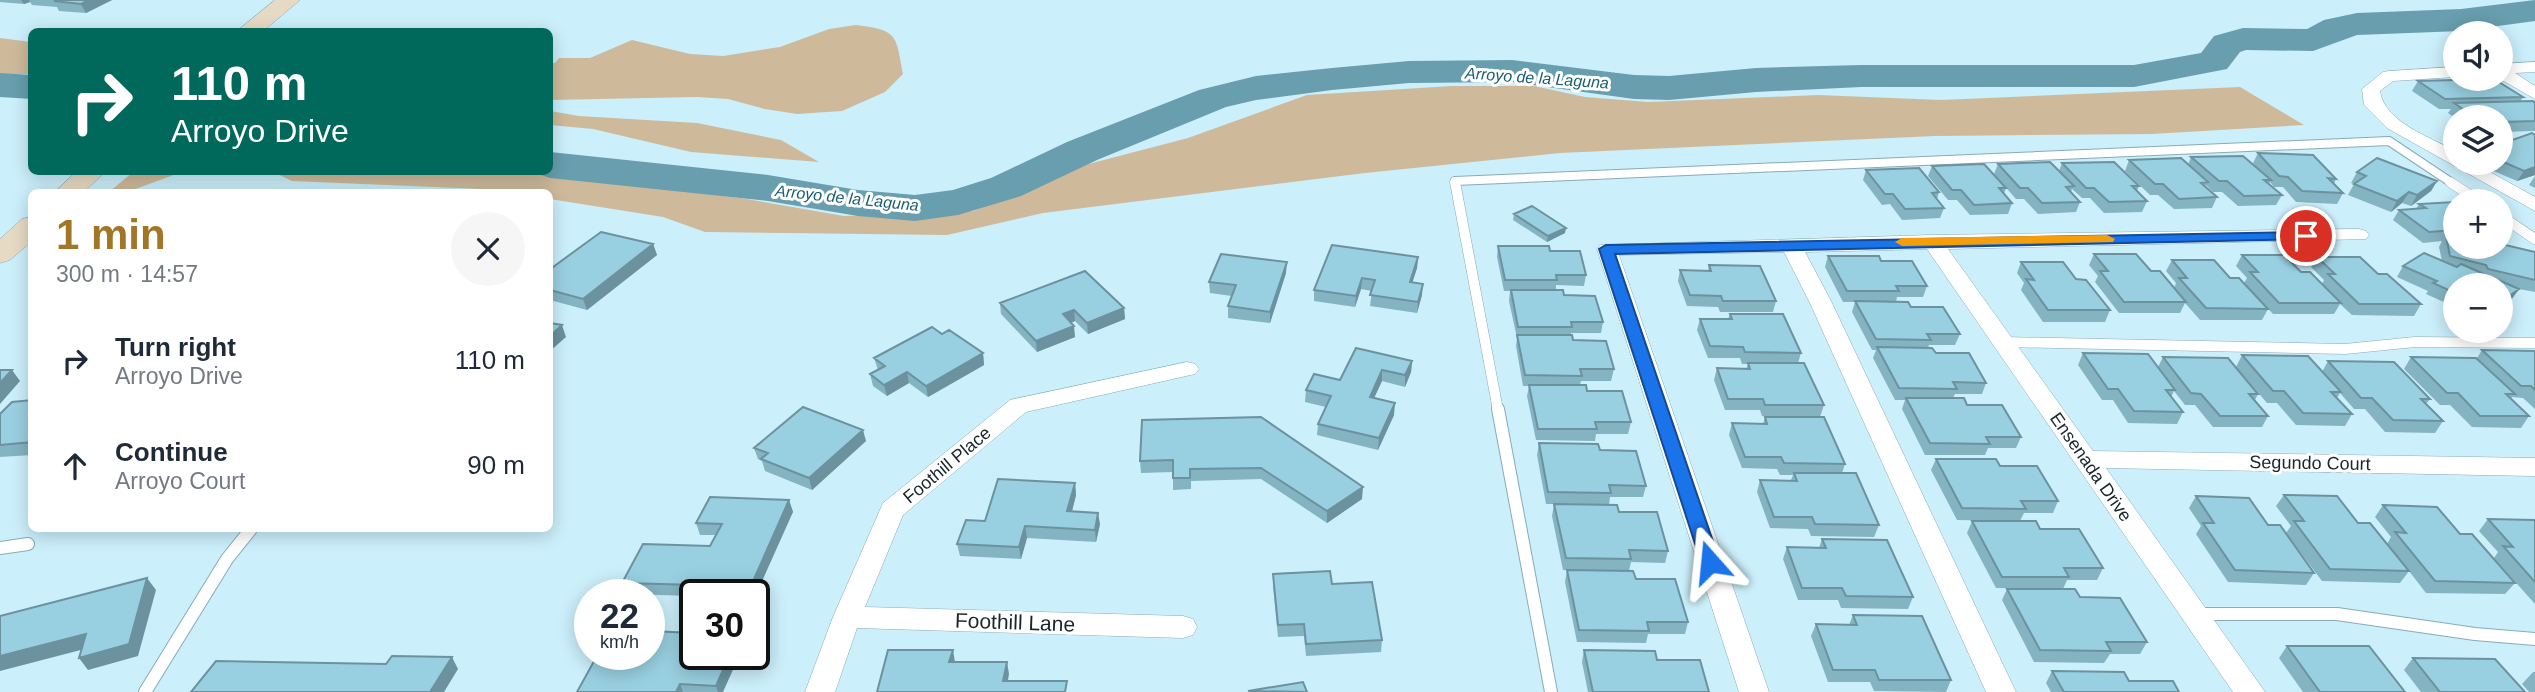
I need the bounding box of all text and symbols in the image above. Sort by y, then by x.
map controls [2443,21,2513,343]
button: sound [2443,21,2513,91]
icon: right [56,56,147,147]
text: 110 m [171,56,307,110]
water label: Arroyo de la Laguna [1464,64,1610,92]
button: layers [2443,105,2513,175]
text: Arroyo Drive [171,113,349,149]
water label: Arroyo de la Laguna [773,182,920,214]
button: + [2443,189,2513,259]
pin [2276,206,2336,266]
text: 1 min [56,211,166,258]
button: close [451,212,525,286]
icon: arrive [2287,217,2325,255]
text: 300 m · 14:57 [56,261,198,287]
button: − [2443,273,2513,343]
text: Turn right [115,332,236,362]
icon: right [56,342,94,380]
text: 110 m [455,345,525,375]
text: Arroyo Drive [115,363,243,389]
street label: Ensenada Drive [2046,409,2136,525]
street label: Foothill Place [899,423,995,507]
text: Continue [115,437,228,467]
icon: ahead [56,447,94,485]
text: 90 m [467,450,525,480]
street label: Segundo Court [2249,452,2371,474]
text: Arroyo Court [115,468,245,494]
position arrow [1673,525,1747,599]
speed limit sign: 30 [679,579,770,670]
text: 22 [600,596,639,635]
street label: Foothill Lane [955,608,1075,636]
text: km/h [600,632,639,652]

